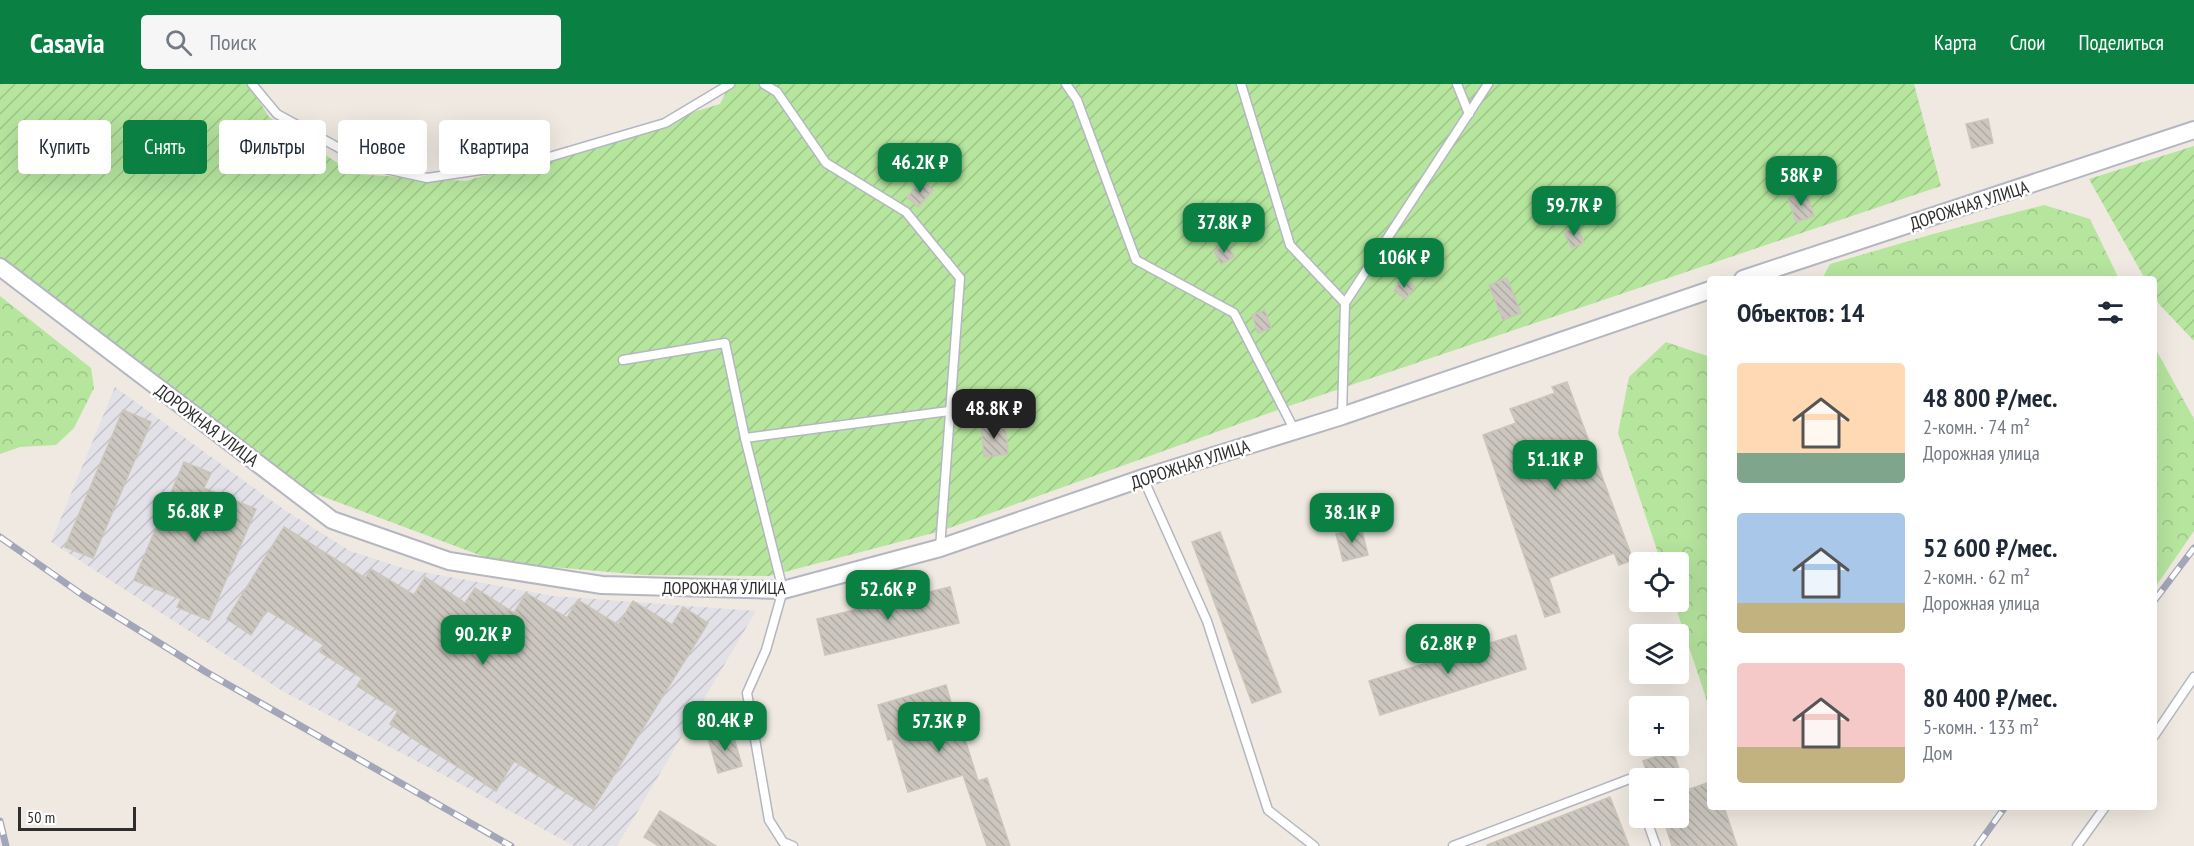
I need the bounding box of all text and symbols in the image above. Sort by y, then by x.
search box [141,15,561,69]
text: Casavia [30,24,105,61]
icon: search [162,26,195,59]
text: Поиск [210,28,257,56]
text: Карта [1934,29,1977,56]
text: Слои [2010,29,2045,56]
text: Поделиться [2078,29,2164,56]
chip: Купить [18,120,111,174]
chip: Снять [123,120,207,174]
chip: Фильтры [219,120,326,174]
chip: Новое [338,120,427,174]
chip: Квартира [439,120,550,174]
pin: 46.2K ₽ [865,143,975,194]
text: 46.2K ₽ [892,149,948,175]
pin: 58K ₽ [1759,156,1843,207]
text: 58K ₽ [1780,162,1822,188]
street label: ДОРОЖНАЯ УЛИЦА [1907,175,2032,235]
pin: 59.7K ₽ [1519,186,1629,237]
text: 59.7K ₽ [1546,192,1602,218]
pin: 37.8K ₽ [1169,203,1279,254]
text: 37.8K ₽ [1197,209,1251,235]
pin: 106K ₽ [1355,238,1453,289]
text: 106K ₽ [1378,244,1430,270]
text: Объектов: 14 [1737,296,1864,329]
icon: filters [2094,296,2127,329]
street label: ДОРОЖНАЯ УЛИЦА [151,379,264,472]
text: 48 800 ₽/мес. [1923,381,2057,414]
icon: home [1785,387,1857,459]
pin: 48.8K ₽ [939,389,1049,440]
text: 48.8K ₽ [966,395,1022,421]
text: 2-комн. · 74 m² [1923,414,2030,440]
street label: ДОРОЖНАЯ УЛИЦА [1128,434,1253,494]
pin: 51.1K ₽ [1500,440,1610,491]
text: Дорожная улица [1923,440,2040,466]
text: 51.1K ₽ [1527,446,1583,472]
pin: 56.8K ₽ [140,492,250,543]
pin: 38.1K ₽ [1297,493,1407,544]
text: 56.8K ₽ [167,498,223,524]
text: 38.1K ₽ [1324,499,1380,525]
text: 52 600 ₽/мес. [1923,531,2057,564]
icon: home [1785,537,1857,609]
map controls [1629,552,1689,828]
button: locate [1629,552,1689,612]
text: 2-комн. · 62 m² [1923,564,2030,590]
pin: 52.6K ₽ [833,570,943,621]
street label: ДОРОЖНАЯ УЛИЦА [662,576,786,599]
text: 52.6K ₽ [860,576,916,602]
text: Дорожная улица [1923,590,2040,616]
pin: 90.2K ₽ [428,615,538,666]
text: 90.2K ₽ [455,621,511,647]
pin: 62.8K ₽ [1393,624,1503,675]
button: layers [1629,624,1689,684]
text: 62.8K ₽ [1420,630,1476,656]
text: 80 400 ₽/мес. [1923,681,2057,714]
icon: home [1785,687,1857,759]
button: + [1629,696,1689,756]
pin: 80.4K ₽ [670,701,780,752]
pin: 57.3K ₽ [884,702,994,753]
text: 80.4K ₽ [697,707,753,733]
text: 57.3K ₽ [912,708,966,734]
text: 5-комн. · 133 m² [1923,714,2039,740]
text: Дом [1923,740,1953,766]
button: − [1629,768,1689,828]
scale bar [18,804,136,832]
text: 50 m [27,807,55,827]

